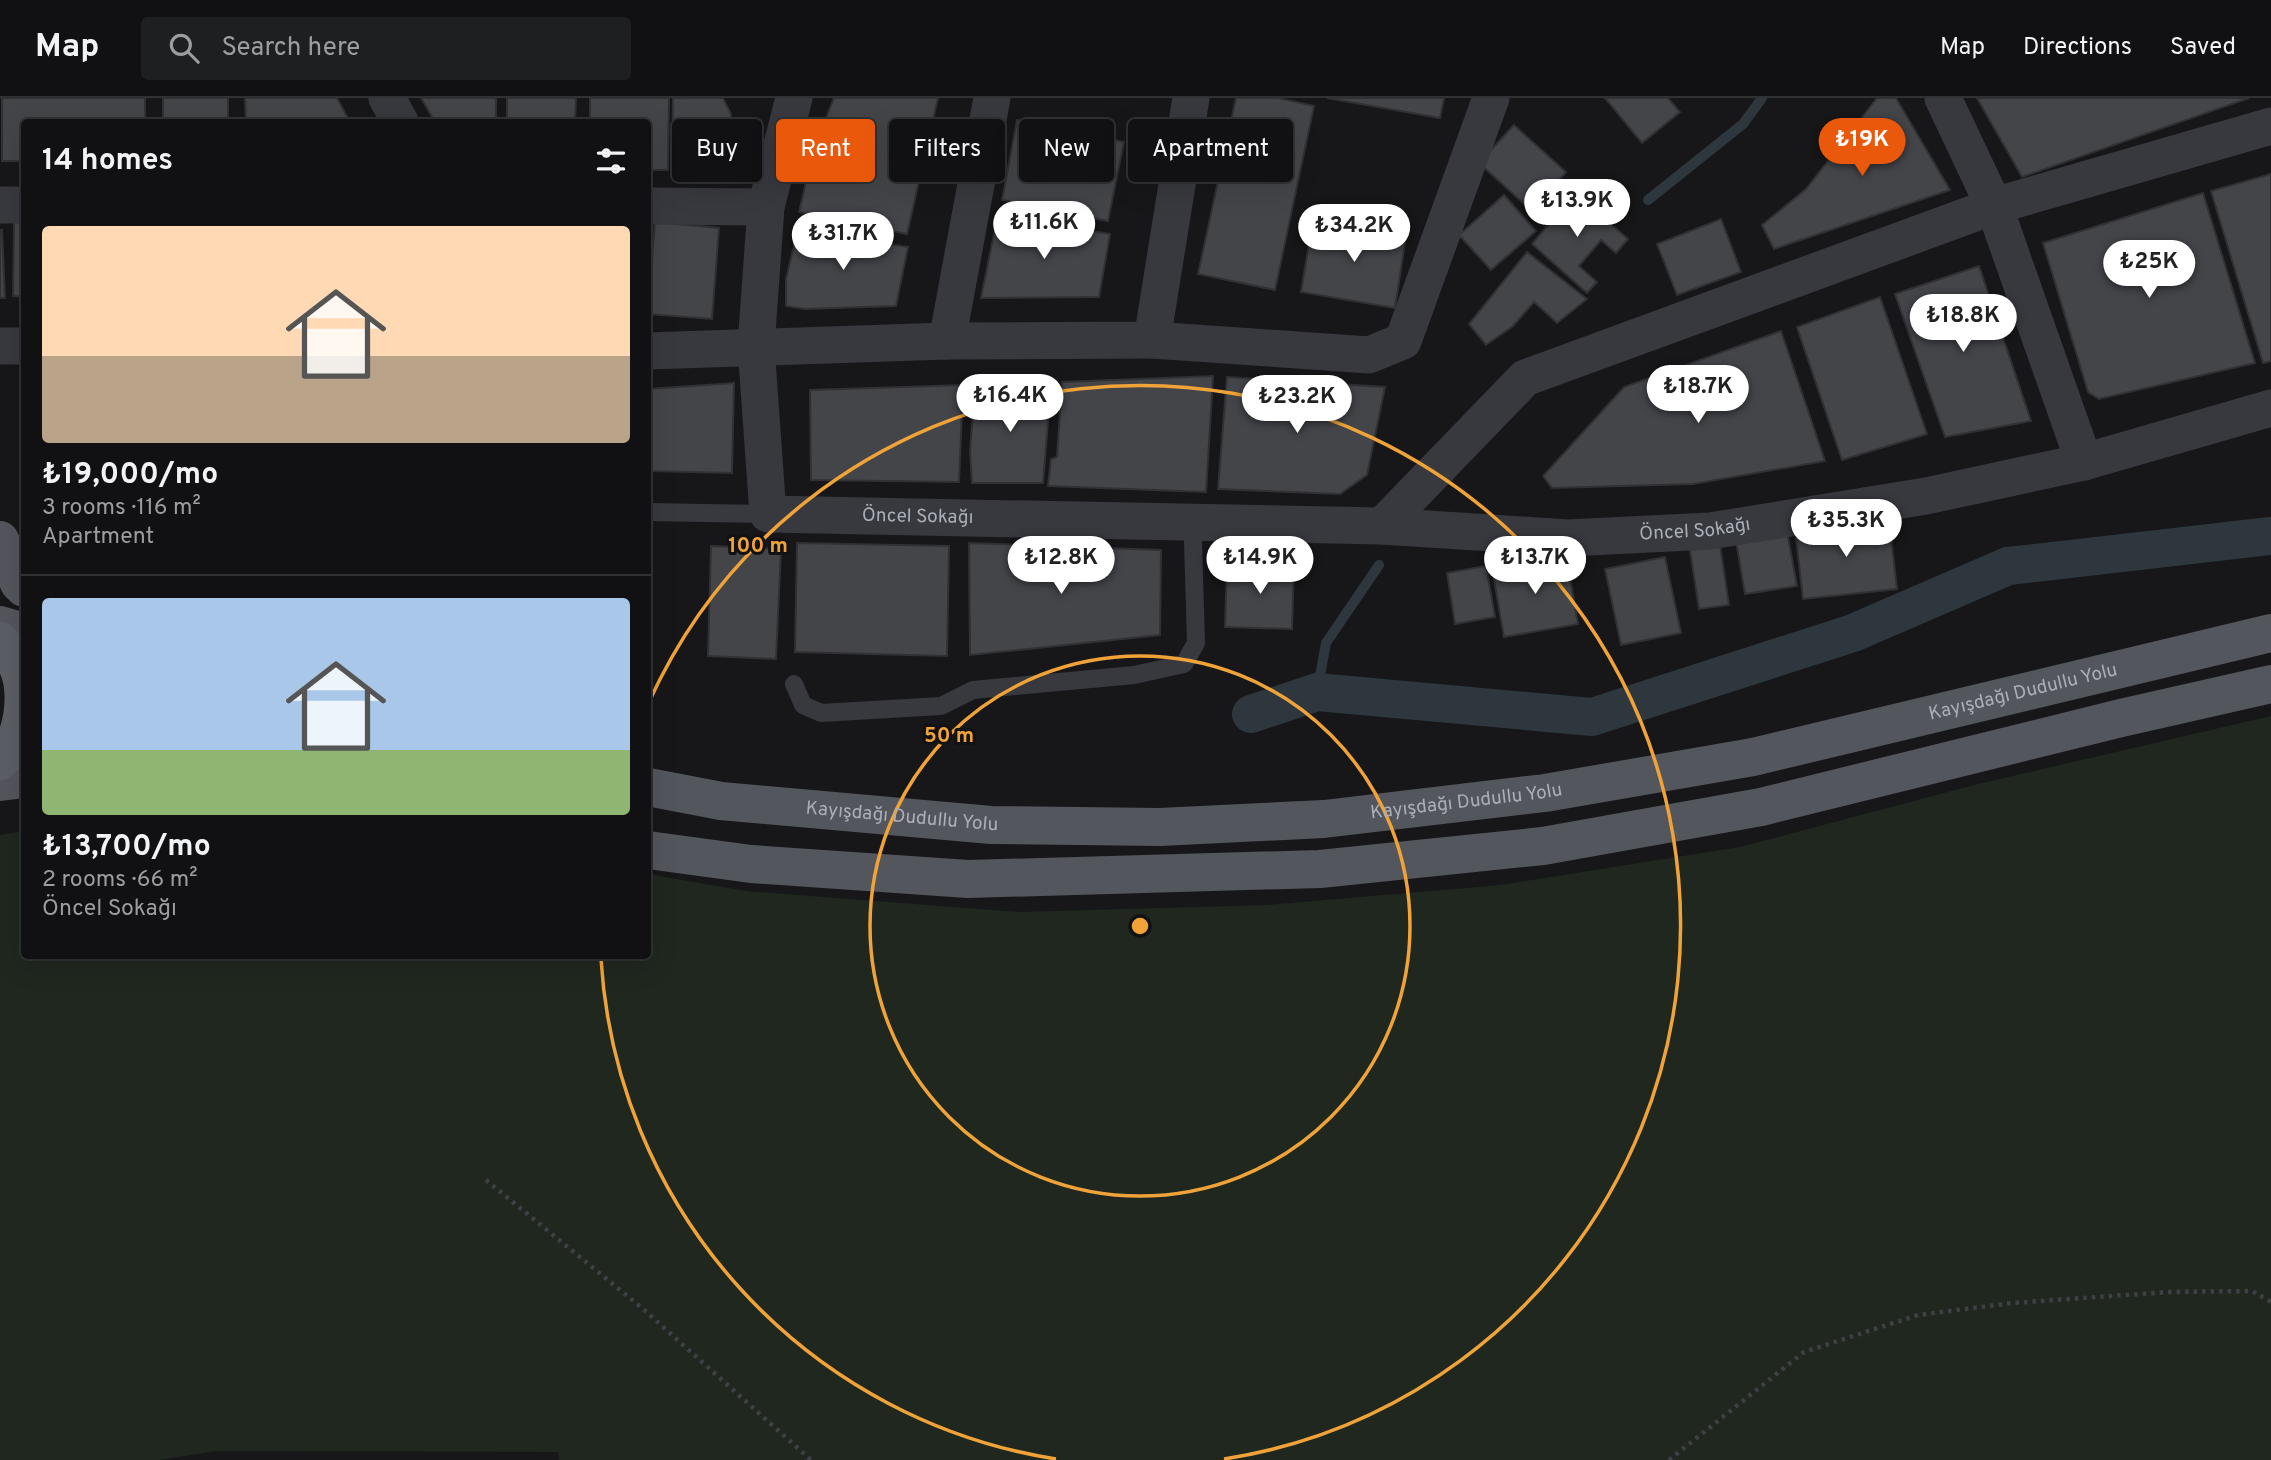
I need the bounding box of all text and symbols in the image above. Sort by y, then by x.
search box [141,17,631,80]
text: Map [35,27,99,69]
icon: search [165,29,203,67]
text: Search here [221,32,360,65]
text: Map [1940,33,1985,63]
text: Directions [2023,33,2132,63]
text: Saved [2170,33,2236,63]
pin: ₺19K [1821,118,1903,178]
chip: Buy [672,119,762,182]
chip: Rent [776,119,875,182]
chip: Filters [889,119,1005,182]
chip: New [1019,119,1114,182]
chip: Apartment [1128,119,1293,182]
text: ₺19K [1835,126,1889,155]
icon: filters [592,142,630,180]
text: 14 homes [42,143,173,180]
pin: ₺13.9K [1520,180,1634,239]
text: ₺13.9K [1540,187,1614,216]
pin: ₺11.6K [987,202,1101,261]
pin: ₺34.2K [1297,204,1411,264]
text: ₺11.6K [1009,209,1079,238]
pin: ₺31.7K [786,212,900,272]
text: ₺34.2K [1314,212,1394,241]
text: ₺31.7K [808,220,878,249]
pin: ₺25K [2108,240,2190,300]
text: ₺25K [2119,248,2179,277]
icon: home [273,271,399,397]
pin: ₺18.8K [1906,294,2020,354]
text: ₺18.8K [1926,302,2000,331]
pin: ₺18.7K [1641,366,1755,425]
text: ₺18.7K [1663,373,1733,402]
pin: ₺16.4K [953,374,1067,434]
pin: ₺23.2K [1240,376,1354,435]
text: ₺16.4K [972,382,1048,411]
text: ₺23.2K [1258,383,1336,412]
text: ₺19,000/mo [42,457,218,494]
text: 3 rooms · 116 m² [42,494,201,523]
pin: ₺35.3K [1789,500,1903,559]
street label: Öncel Sokağı [862,503,974,530]
text: ₺35.3K [1807,507,1885,536]
street label: Öncel Sokağı [1639,513,1752,546]
text: Apartment [42,523,154,552]
text: 100 m [728,533,788,560]
pin: ₺12.8K [1004,536,1118,596]
pin: ₺14.9K [1203,536,1317,596]
pin: ₺13.7K [1478,536,1592,596]
text: ₺12.8K [1024,544,1098,573]
text: ₺14.9K [1222,544,1298,573]
text: ₺13.7K [1500,544,1570,573]
icon: home [273,643,399,769]
street label: Kayışdağı Dudullu Yolu [1926,658,2120,726]
text: 50 m [924,723,974,750]
street label: Kayışdağı Dudullu Yolu [1369,778,1564,825]
street label: Kayışdağı Dudullu Yolu [805,797,998,837]
text: ₺13,700/mo [42,829,211,866]
text: 2 rooms · 66 m² [42,866,198,895]
text: Öncel Sokağı [42,895,177,924]
centre of rings [1128,914,1152,938]

